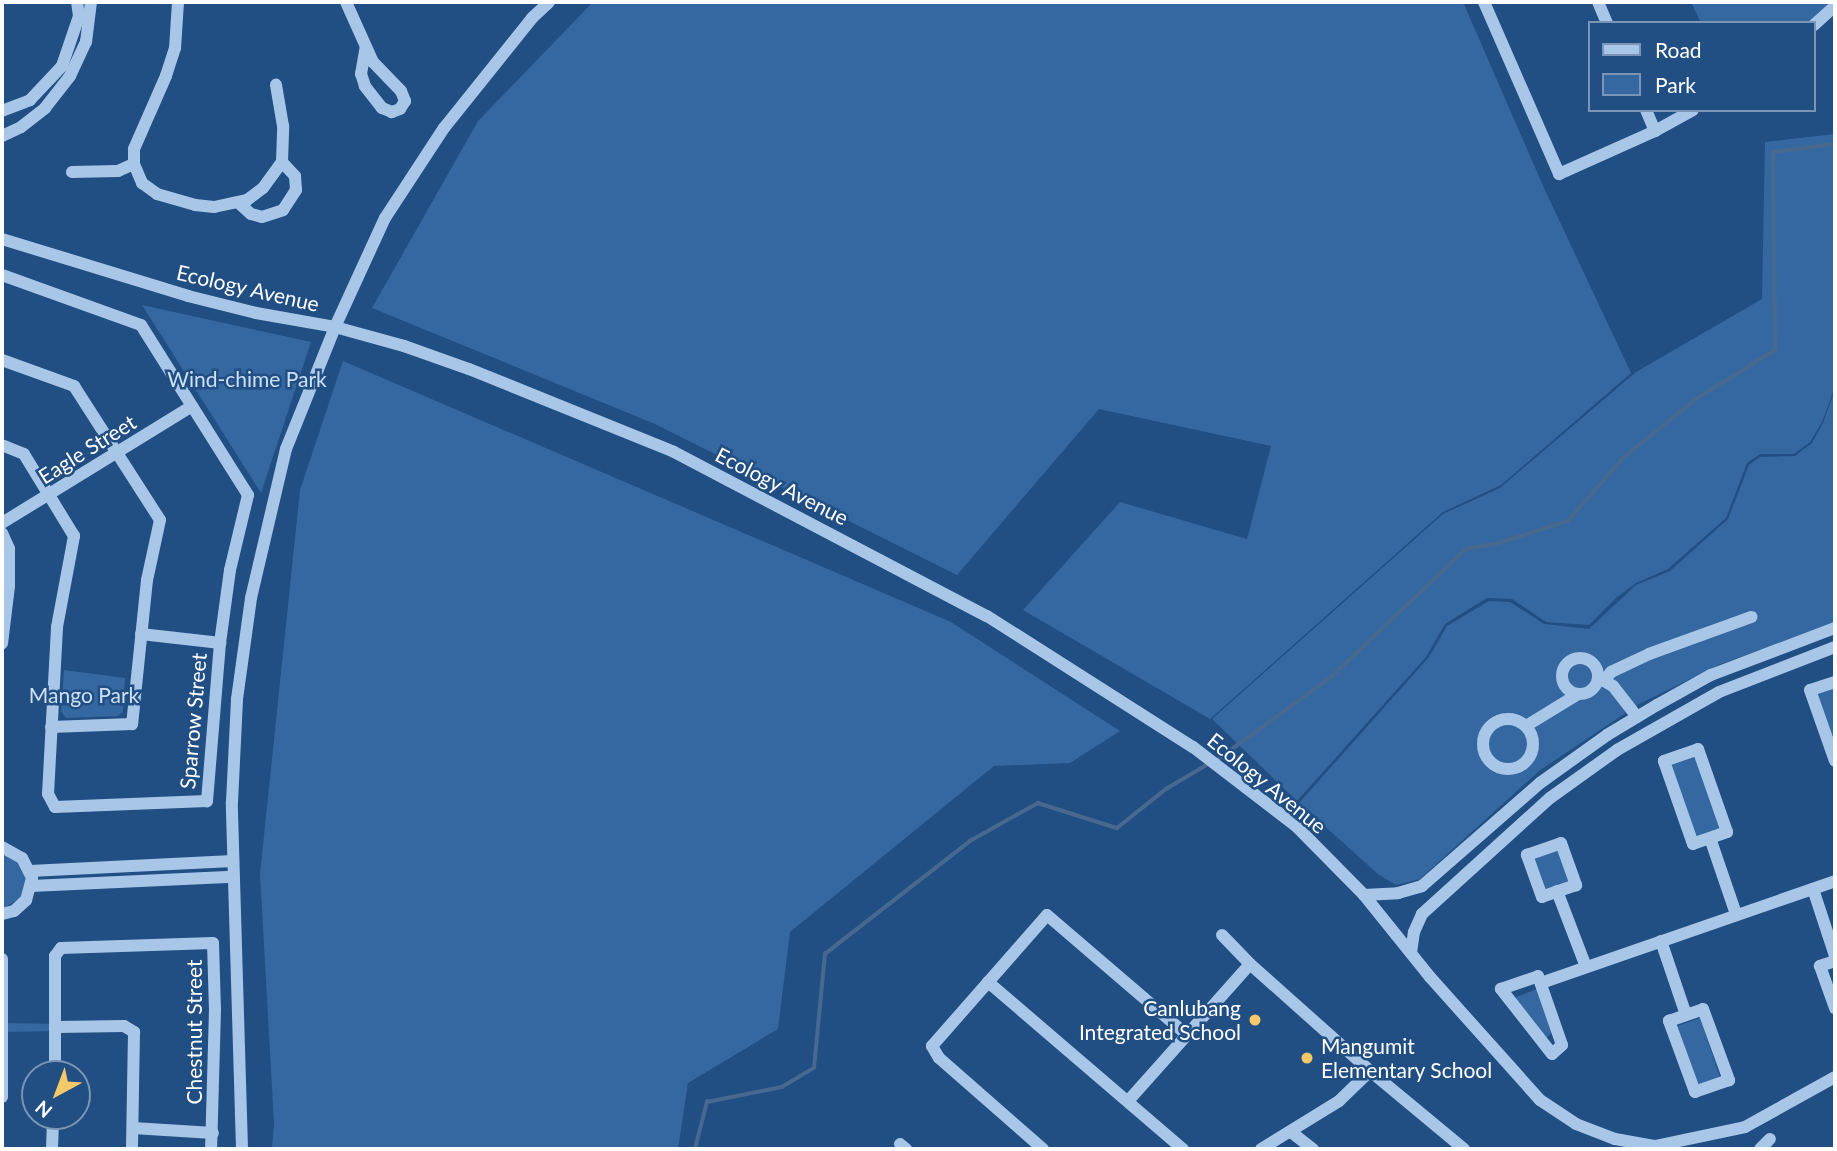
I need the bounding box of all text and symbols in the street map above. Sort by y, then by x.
legend [1588,21,1816,112]
text: Road [1655,37,1702,62]
text: Park [1655,72,1696,97]
street label: Ecology Avenue [174,259,322,317]
park label: Wind-chime Park [167,366,327,392]
street label: Eagle Street [34,409,140,489]
street label: Ecology Avenue [711,441,853,531]
street label: Sparrow Street [174,652,212,790]
park label: Mango Park [29,682,139,708]
street label: Ecology Avenue [1202,727,1332,839]
street label: Chestnut Street [181,959,207,1105]
place label: Canlubang Integrated School [1079,995,1241,1045]
marker: Canlubang Integrated School [1247,1012,1263,1028]
place label: Mangumit Elementary School [1321,1033,1493,1083]
marker: Mangumit Elementary School [1299,1050,1315,1066]
north arrow [21,1060,91,1130]
text: N [30,1096,56,1123]

